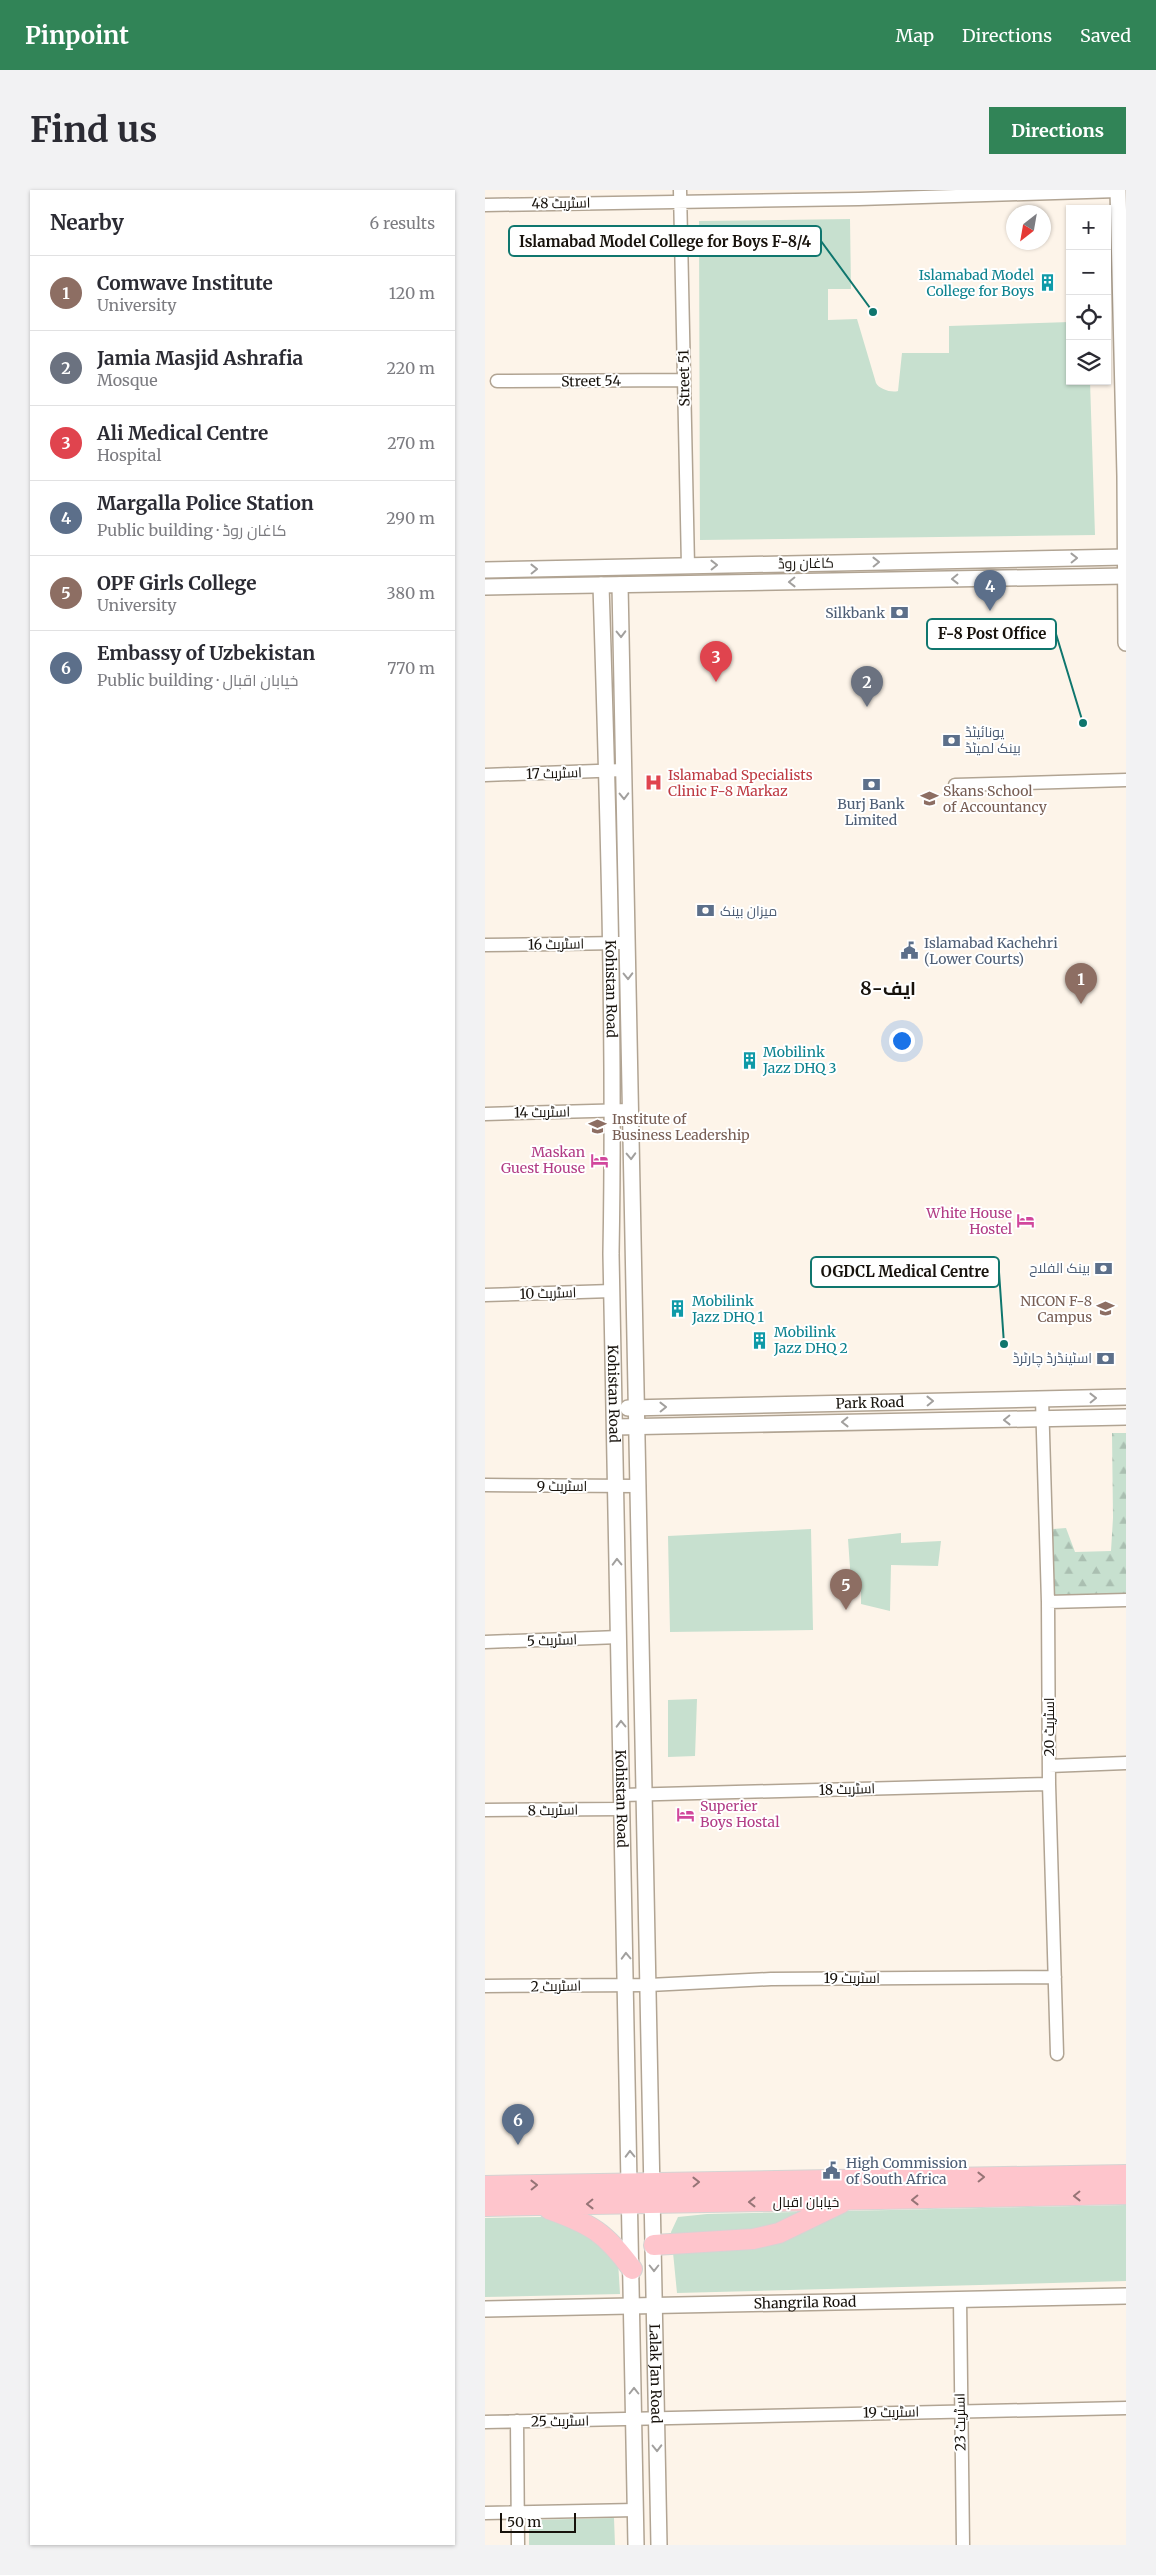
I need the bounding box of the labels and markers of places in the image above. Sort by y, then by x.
callout: Islamabad Model College for Boys F-8/4 [509,226,821,256]
place label: Islamabad Model College for Boys [919,266,1035,300]
building icon: Islamabad Model College for Boys [1038,273,1058,293]
pin: 4 [974,570,1006,611]
bank icon: Silkbank [889,603,909,623]
place label: Silkbank [825,604,885,622]
callout: F-8 Post Office [927,619,1056,649]
pin: 3 [700,641,732,682]
pin: 2 [851,666,883,707]
place label: یونائیٹڈ بینک لمیٹڈ [965,723,1021,757]
bank icon: یونائیٹڈ بینک لمیٹڈ [941,730,961,750]
place label: Islamabad Specialists Clinic F-8 Markaz [668,766,813,800]
hospital icon: Islamabad Specialists Clinic F-8 Markaz [644,773,664,793]
bank icon: Burj Bank Limited [861,774,881,794]
place label: Skans School of Accountancy [943,782,1048,816]
school or university icon: Skans School of Accountancy [919,789,939,809]
place label: Burj Bank Limited [837,795,905,829]
bank icon: میزان بینک [696,901,716,921]
place label: میزان بینک [720,902,777,920]
place label: Islamabad Kachehri (Lower Courts) [924,934,1058,968]
public building icon: Islamabad Kachehri (Lower Courts) [900,941,920,961]
pin: 1 [1065,963,1097,1004]
place label: Mobilink Jazz DHQ 3 [762,1043,837,1077]
building icon: Mobilink Jazz DHQ 3 [739,1050,759,1070]
place label: Institute of Business Leadership [612,1110,750,1144]
school or university icon: Institute of Business Leadership [588,1117,608,1137]
place label: Maskan Guest House [501,1143,585,1177]
hotel icon: Maskan Guest House [589,1150,609,1170]
place label: White House Hostel [925,1204,1013,1238]
hotel icon: White House Hostel [1016,1211,1036,1231]
callout: OGDCL Medical Centre [811,1257,999,1287]
bank icon: بینک الفلاح [1094,1258,1114,1278]
place label: بینک الفلاح [1029,1259,1090,1277]
place label: Mobilink Jazz DHQ 1 [691,1292,764,1326]
place label: NICON F-8 Campus [1020,1292,1092,1326]
building icon: Mobilink Jazz DHQ 1 [668,1299,688,1319]
school or university icon: NICON F-8 Campus [1096,1299,1116,1319]
place label: Mobilink Jazz DHQ 2 [773,1323,848,1357]
building icon: Mobilink Jazz DHQ 2 [750,1330,770,1350]
bank icon: اسٹینڈرڈ چارٹرڈ [1096,1348,1116,1368]
place label: اسٹینڈرڈ چارٹرڈ [1013,1349,1092,1368]
pin: 5 [830,1569,862,1610]
place label: Superier Boys Hostal [700,1797,780,1831]
hotel icon: Superier Boys Hostal [676,1804,696,1824]
pin: 6 [502,2104,534,2145]
place label: High Commission of South Africa [846,2154,967,2188]
public building icon: High Commission of South Africa [822,2161,842,2181]

